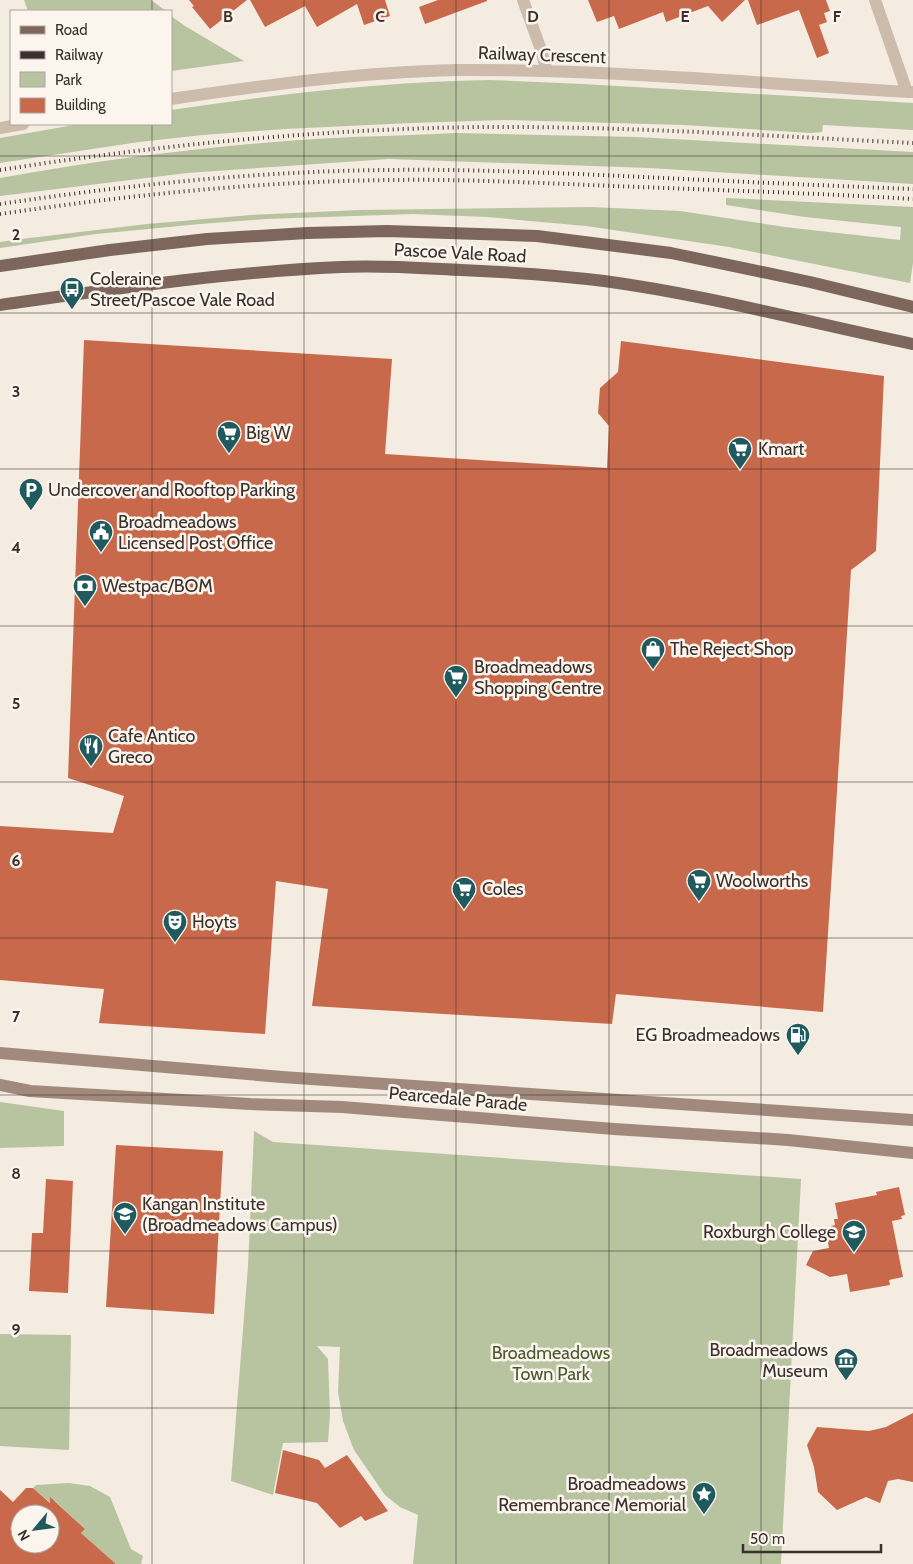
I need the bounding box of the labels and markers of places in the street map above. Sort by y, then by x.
place label: Coleraine Street/Pascoe Vale Road [90,268,275,311]
bus stop icon: Coleraine Street/Pascoe Vale Road [59,276,85,310]
supermarket icon: Big W [216,420,242,454]
place label: Big W [246,422,291,444]
supermarket icon: Kmart [727,436,753,470]
place label: Kmart [758,438,804,460]
parking icon: Undercover and Rooftop Parking [18,477,44,511]
place label: Undercover and Rooftop Parking [48,479,296,501]
place label: Broadmeadows Licensed Post Office [118,511,273,554]
public building icon: Broadmeadows Licensed Post Office [88,519,114,553]
bank icon: Westpac/BOM [72,573,98,607]
place label: Westpac/BOM [102,575,213,597]
shop icon: The Reject Shop [640,636,666,670]
place label: The Reject Shop [670,638,794,660]
place label: Broadmeadows Shopping Centre [474,656,602,699]
supermarket icon: Broadmeadows Shopping Centre [443,664,469,698]
place label: Cafe Antico Greco [108,725,196,768]
restaurant icon: Cafe Antico Greco [78,733,104,767]
supermarket icon: Woolworths [686,868,712,902]
place label: Woolworths [716,870,808,892]
supermarket icon: Coles [451,876,477,910]
place label: Coles [482,878,524,900]
theatre icon: Hoyts [162,909,188,943]
place label: Hoyts [192,911,237,933]
fuel station icon: EG Broadmeadows [785,1022,811,1056]
place label: EG Broadmeadows [636,1024,780,1046]
place label: Kangan Institute (Broadmeadows Campus) [142,1193,338,1236]
school or university icon: Kangan Institute (Broadmeadows Campus) [112,1201,138,1235]
school or university icon: Roxburgh College [841,1219,867,1253]
place label: Roxburgh College [703,1221,836,1243]
place label: Broadmeadows Museum [709,1339,828,1382]
museum icon: Broadmeadows Museum [833,1347,859,1381]
place label: Broadmeadows Remembrance Memorial [498,1473,687,1516]
place icon: Broadmeadows Remembrance Memorial [691,1481,717,1515]

